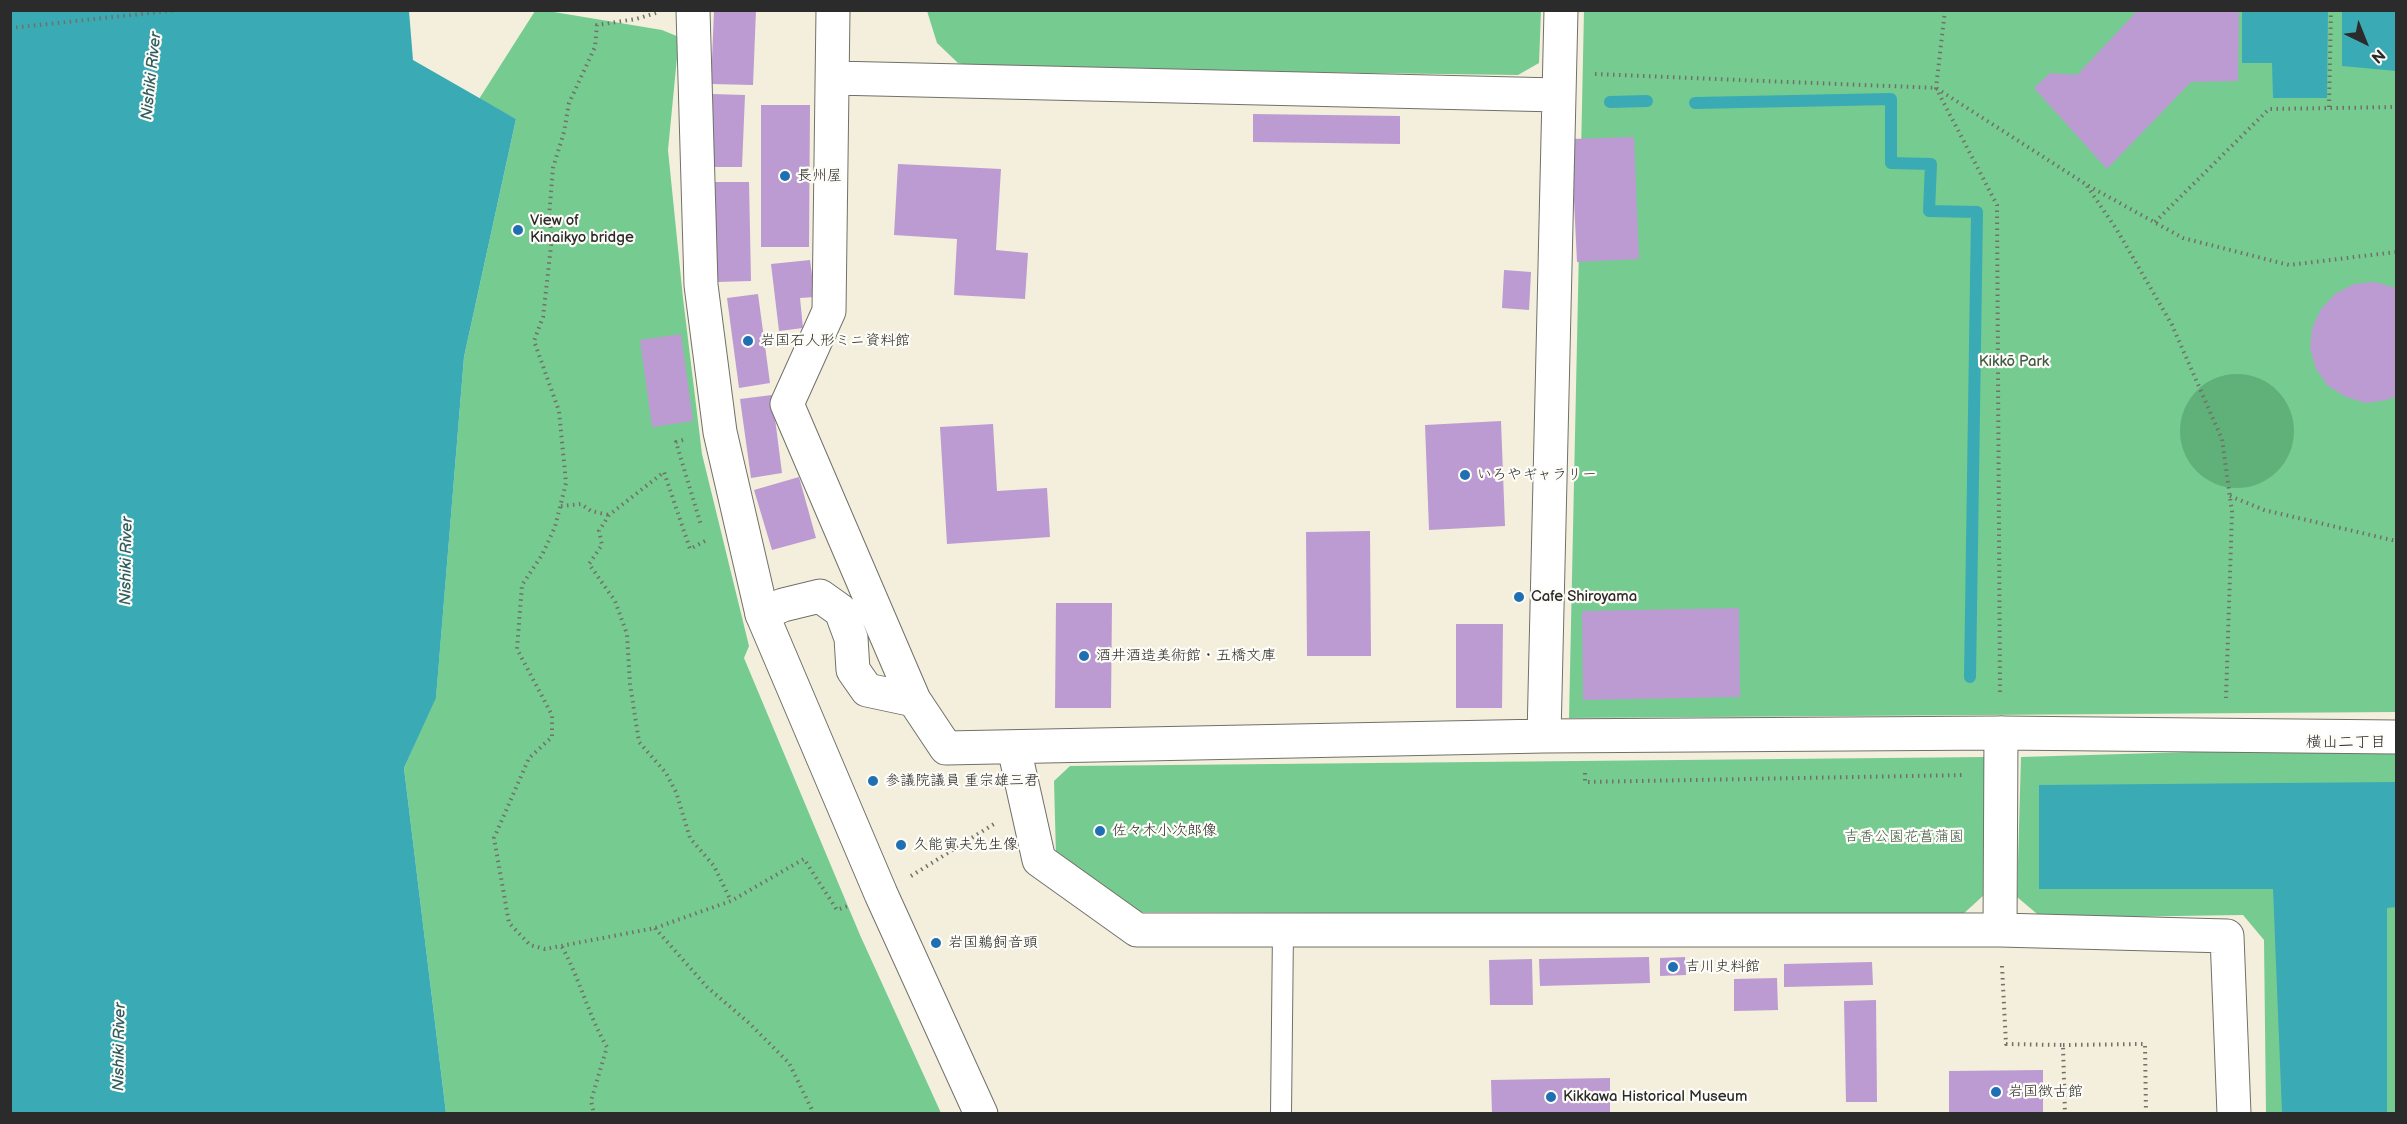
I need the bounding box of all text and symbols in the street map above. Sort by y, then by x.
north arrow [2335,12,2395,72]
water label: Nishiki River [138,31,166,121]
text: N [2367,44,2388,67]
place label: 長州屋 [797,167,842,185]
marker: 長州屋 [778,169,792,183]
place label: View of Kinaikyo bridge [530,212,634,247]
marker: View of Kinaikyo bridge [511,223,525,237]
place label: 岩国石人形ミニ資料館 [760,332,910,350]
marker: 岩国石人形ミニ資料館 [741,334,755,348]
park label: Kikkō Park [1979,353,2049,371]
place label: いろやギャラリー [1477,466,1597,484]
marker: いろやギャラリー [1458,468,1472,482]
water label: Nishiki River [117,517,137,605]
place label: Cafe Shiroyama [1531,588,1637,606]
marker: Cafe Shiroyama [1512,590,1526,604]
place label: 酒井酒造美術館・五橋文庫 [1096,647,1276,665]
marker: 酒井酒造美術館・五橋文庫 [1077,649,1091,663]
district label: 横山二丁目 [2306,733,2386,753]
place label: 参議院議員 重宗雄三君 [885,772,1039,790]
marker: 参議院議員 重宗雄三君 [866,774,880,788]
place label: 佐々木小次郎像 [1112,822,1217,840]
marker: 佐々木小次郎像 [1093,824,1107,838]
park label: 吉香公園花菖蒲園 [1844,828,1964,846]
place label: 久能寅夫先生像 [913,836,1018,854]
marker: 久能寅夫先生像 [894,838,908,852]
place label: 岩国鵜飼音頭 [948,934,1038,952]
marker: 岩国鵜飼音頭 [929,936,943,950]
place label: 吉川史料館 [1685,958,1760,976]
marker: 吉川史料館 [1666,960,1680,974]
water label: Nishiki River [110,1003,130,1091]
place label: 岩国徴古館 [2008,1083,2083,1101]
marker: 岩国徴古館 [1989,1085,2003,1099]
place label: Kikkawa Historical Museum [1563,1088,1747,1106]
marker: Kikkawa Historical Museum [1544,1090,1558,1104]

